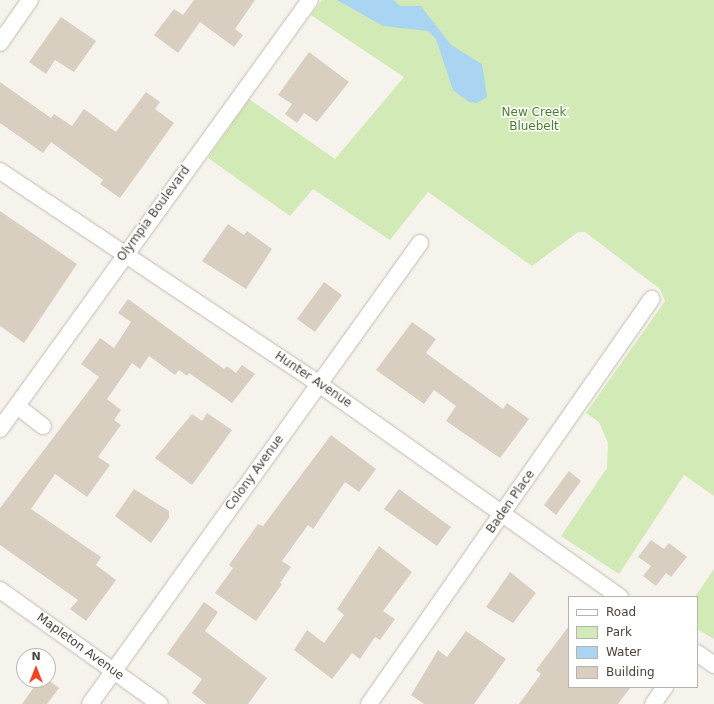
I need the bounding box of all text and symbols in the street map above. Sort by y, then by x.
park label: New Creek Bluebelt [502,106,566,134]
street label: Olympia Boulevard [115,163,193,265]
street label: Hunter Avenue [272,349,354,411]
street label: Colony Avenue [223,433,287,513]
street label: Baden Place [484,468,538,536]
legend [568,596,698,688]
text: Road [606,605,636,619]
street label: Mapleton Avenue [34,611,126,683]
text: Park [606,625,632,639]
text: Water [606,645,641,659]
north arrow [16,648,56,688]
text: N [31,650,41,663]
text: Building [606,665,655,679]

